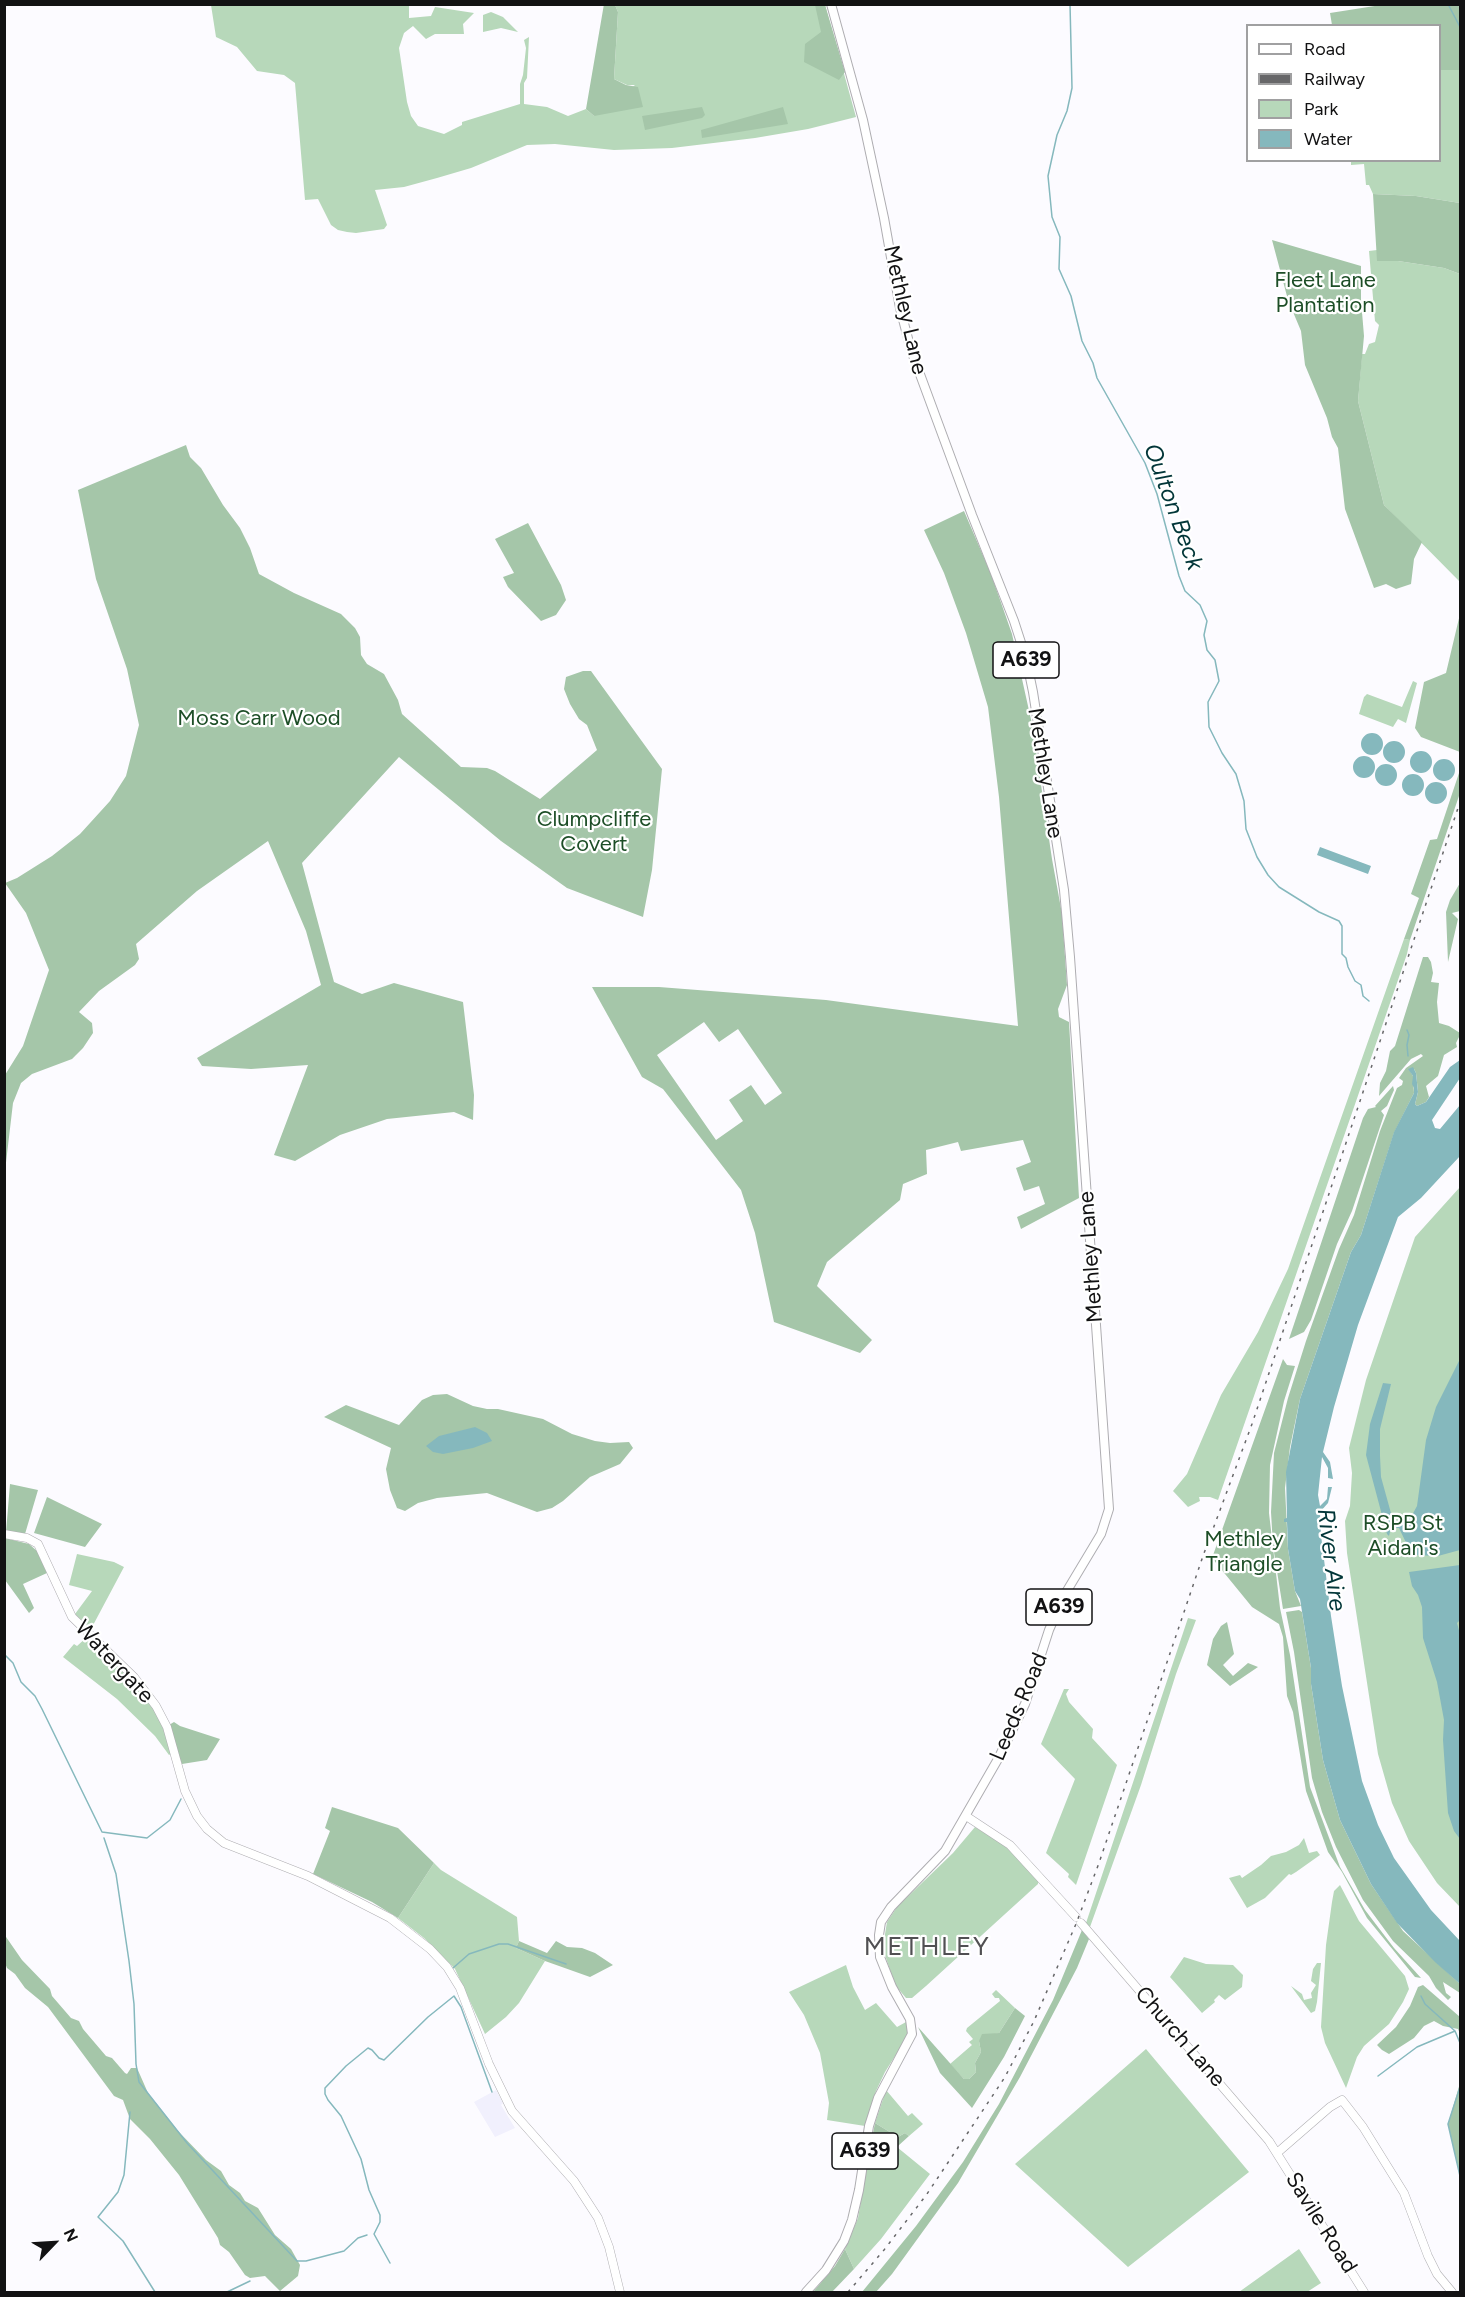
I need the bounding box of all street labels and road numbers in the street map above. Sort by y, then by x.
street label: Methley Lane [877,243,933,377]
road number: A639 [993,642,1059,678]
street label: Methley Lane [1022,706,1068,840]
street label: Methley Lane [1073,1190,1109,1324]
road number: A639 [1026,1589,1092,1625]
street label: Watergate [69,1615,159,1709]
street label: Leeds Road [984,1649,1054,1765]
street label: Church Lane [1129,1981,1231,2093]
road number: A639 [832,2133,898,2169]
street label: Savile Road [1280,2168,1362,2278]

